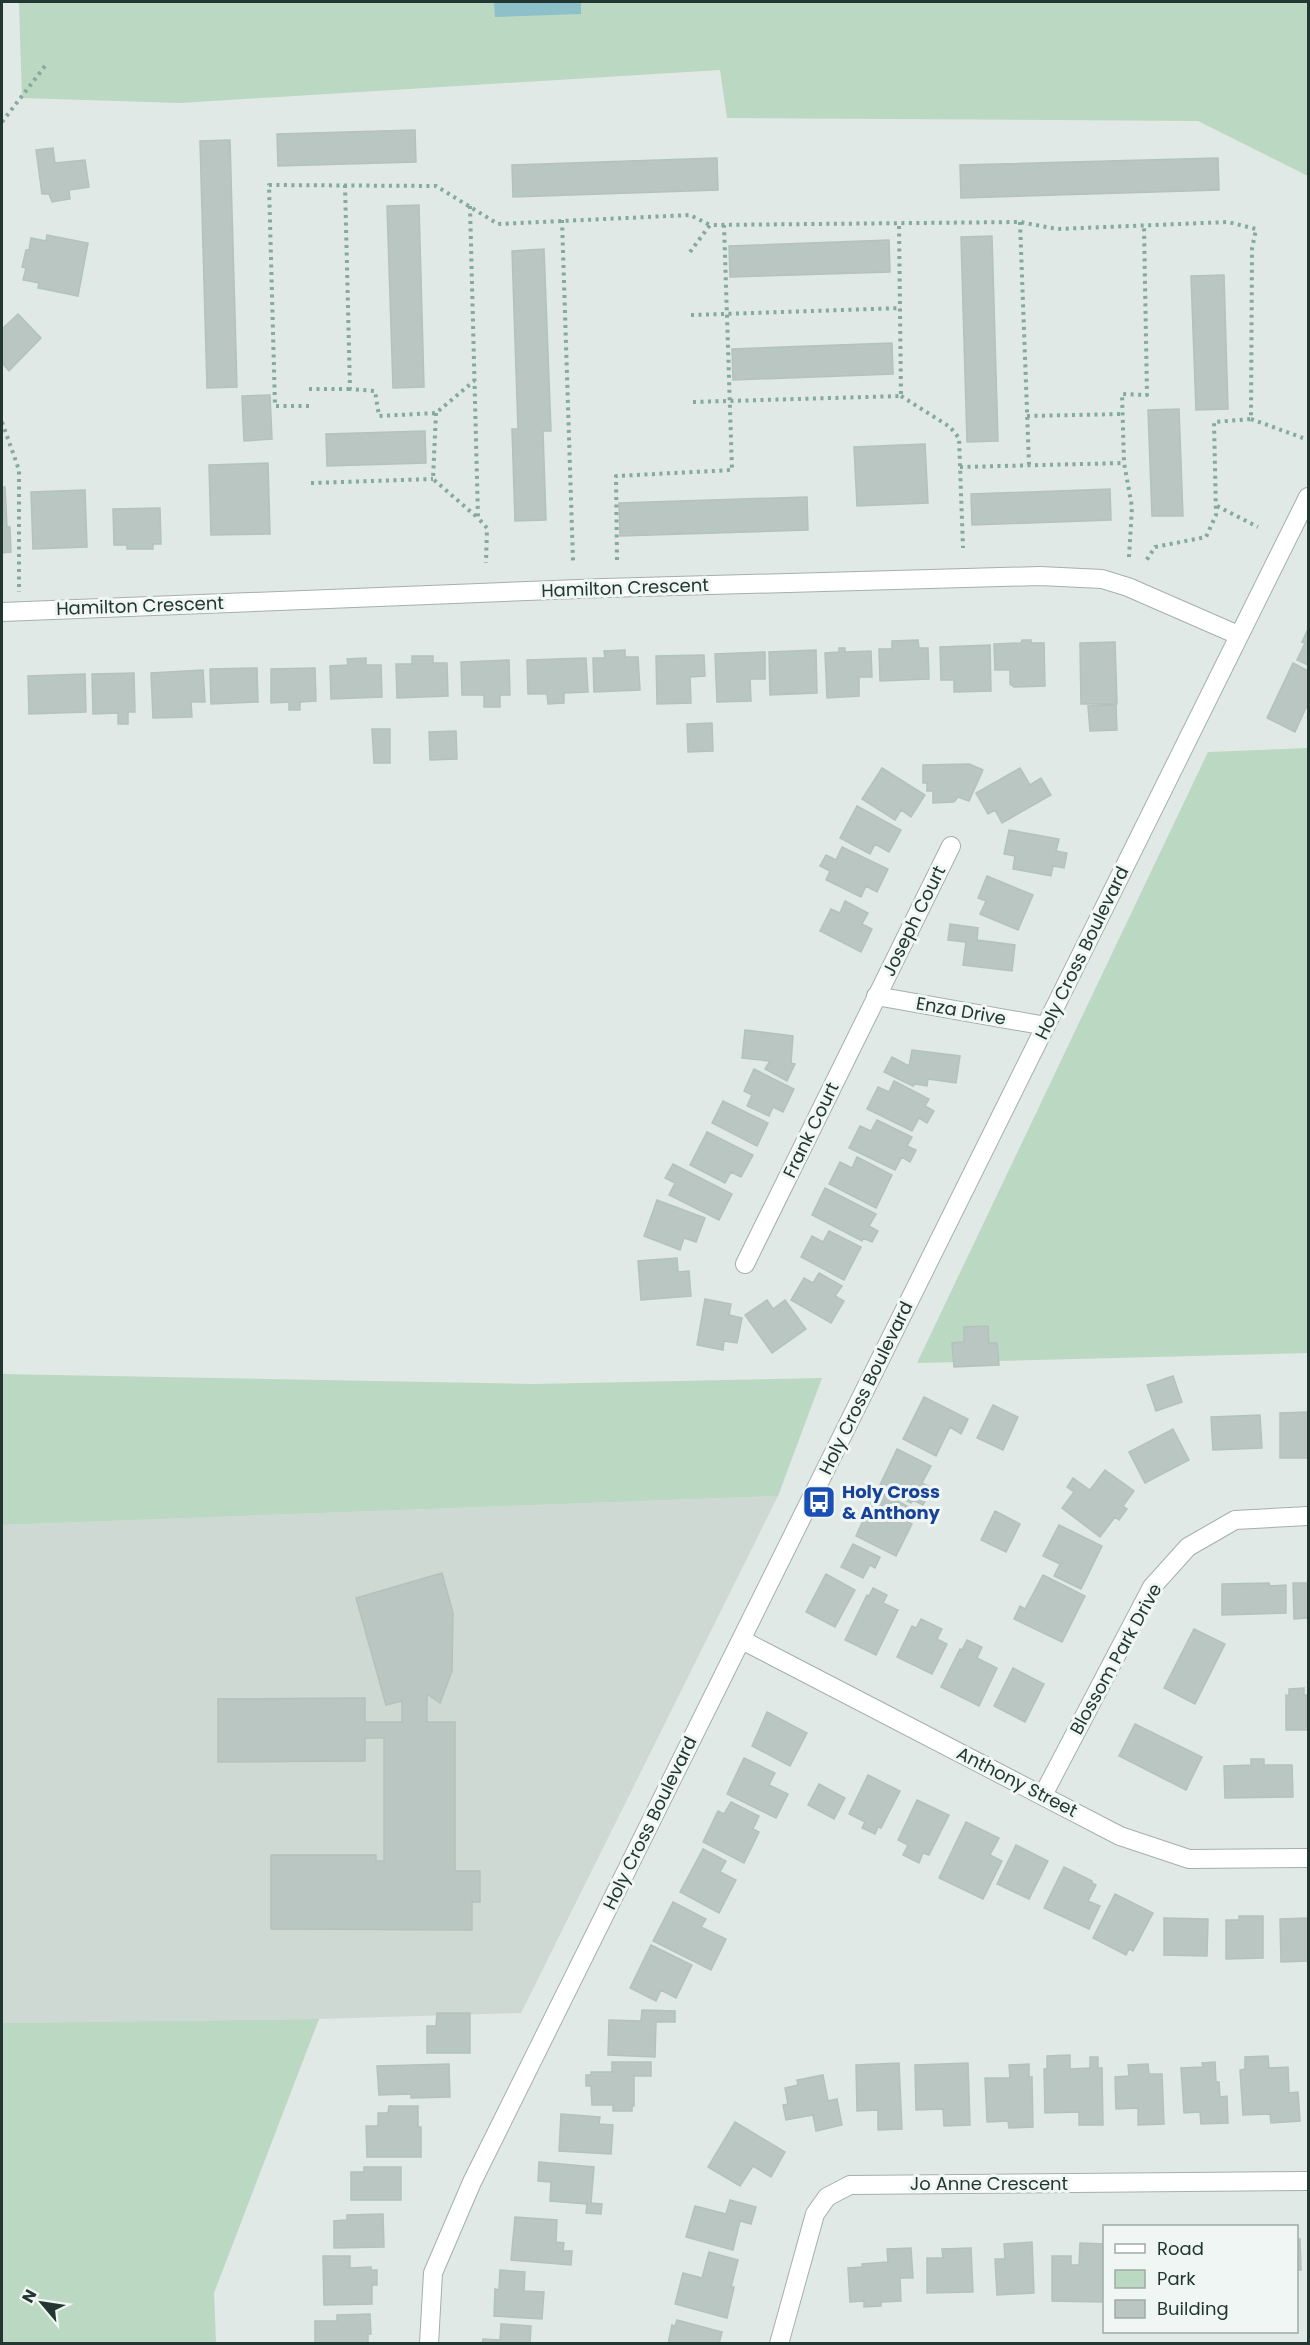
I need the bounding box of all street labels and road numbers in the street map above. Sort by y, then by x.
street label: Hamilton Crescent [541,572,709,603]
street label: Hamilton Crescent [56,590,224,621]
street label: Joseph Court [876,861,951,980]
street label: Holy Cross Boulevard [1029,862,1134,1044]
street label: Enza Drive [914,990,1008,1031]
street label: Frank Court [777,1078,845,1182]
street label: Holy Cross Boulevard [813,1297,918,1479]
street label: Blossom Park Drive [1064,1579,1167,1739]
street label: Holy Cross Boulevard [597,1732,702,1914]
street label: Anthony Street [953,1740,1082,1823]
street label: Jo Anne Crescent [910,2171,1068,2196]

